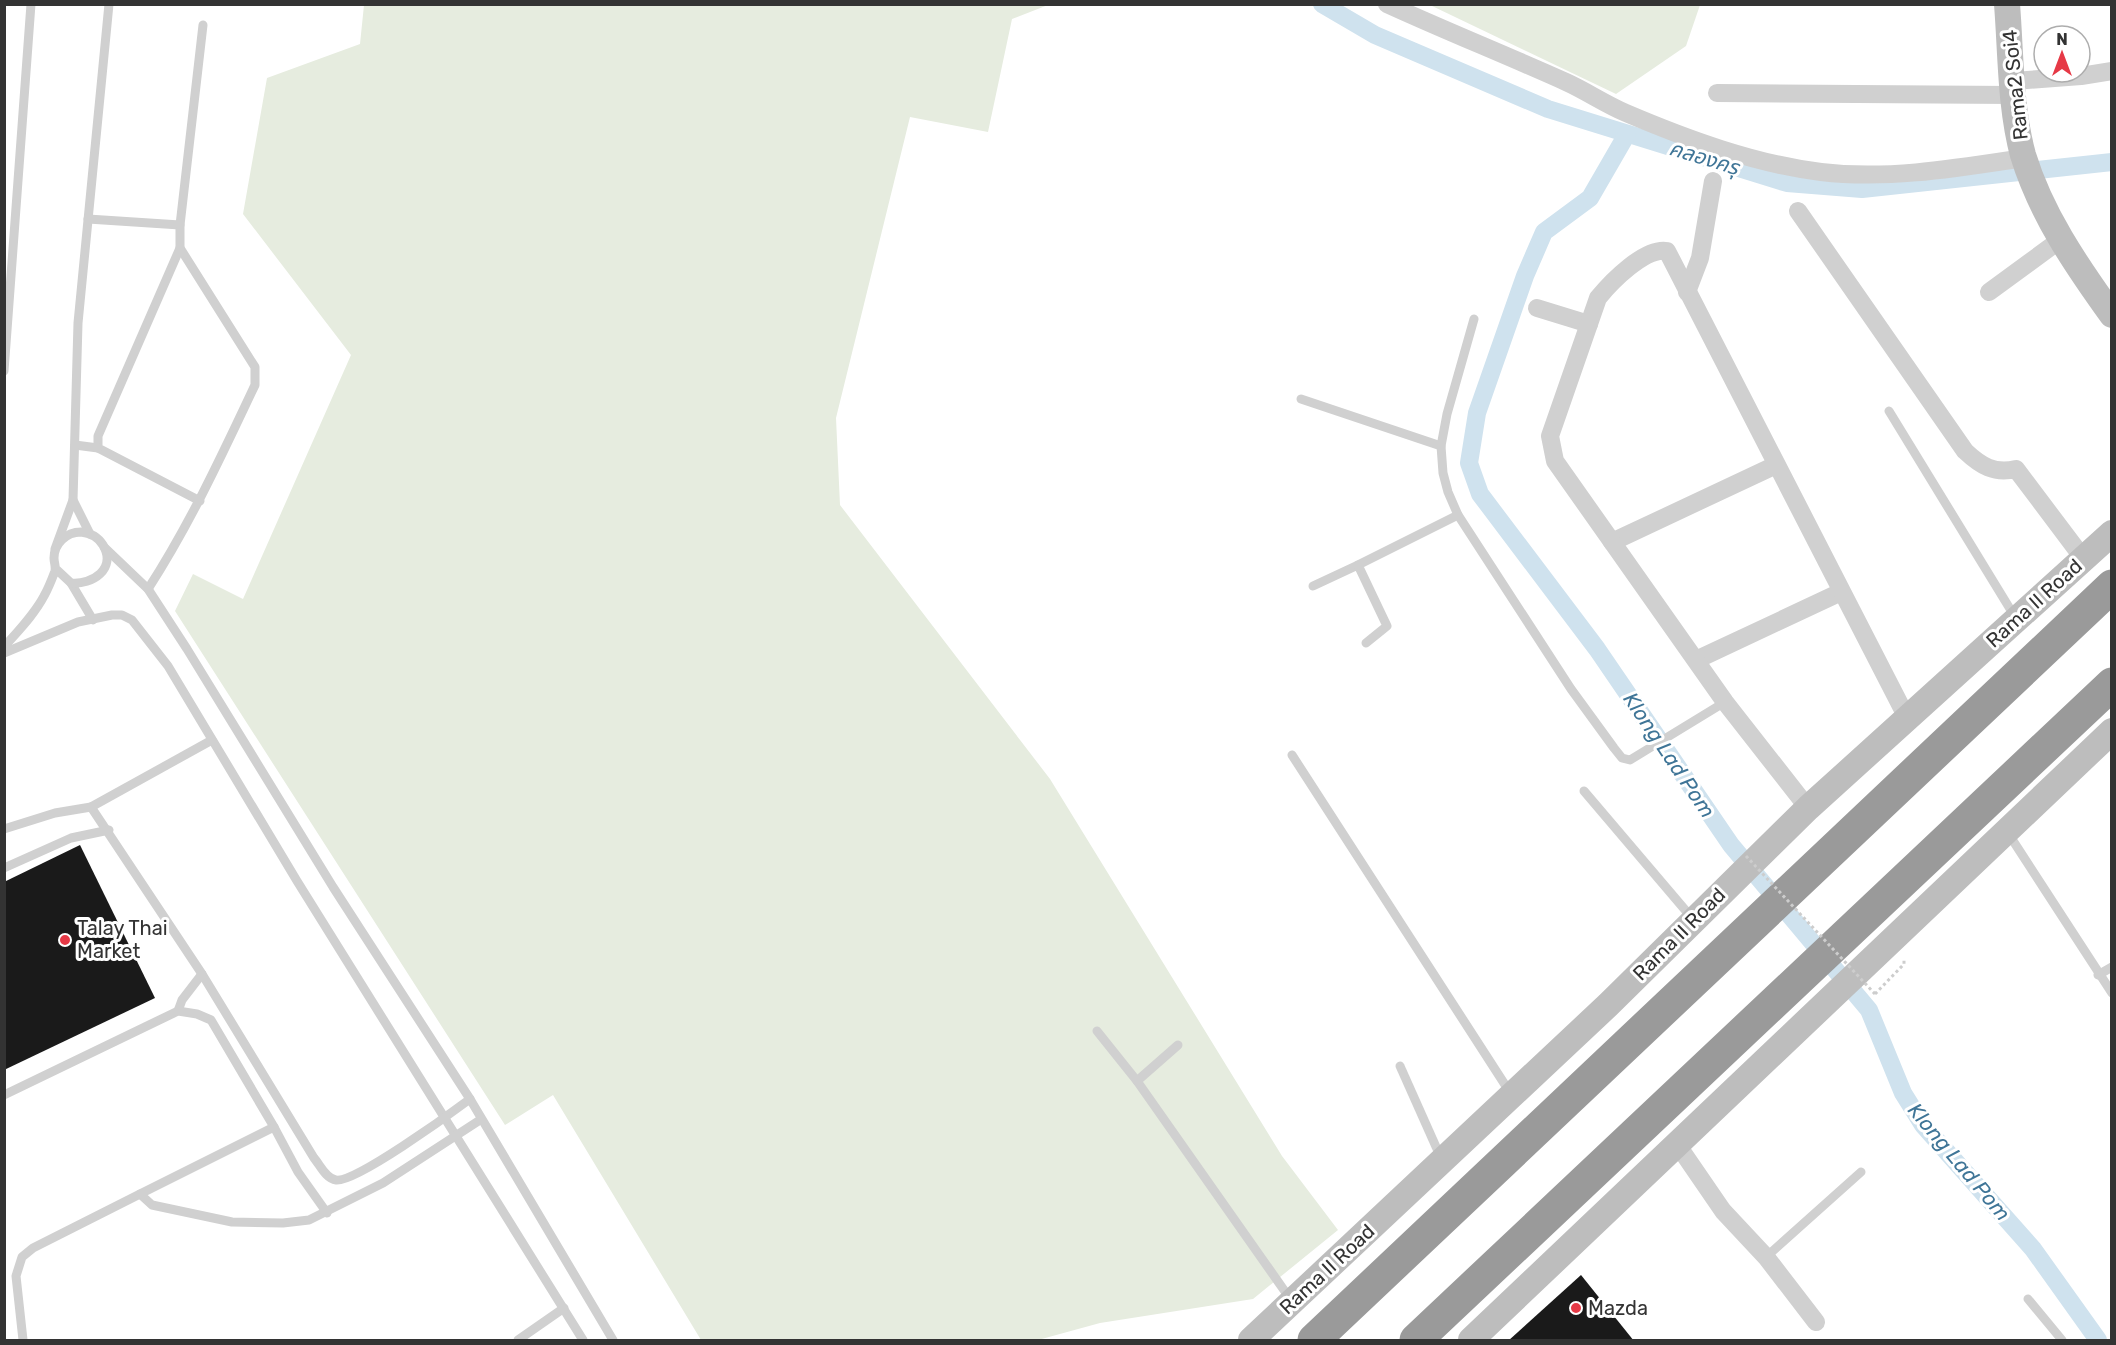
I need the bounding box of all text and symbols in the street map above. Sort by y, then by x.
north arrow [2032,24,2092,84]
street label: Rama2 Soi4 [1997,29,2033,141]
text: N [2056,30,2068,49]
water label: คลองครุ [1666,135,1744,181]
street label: Rama II Road [1981,554,2087,652]
water label: Klong Lad Pom [1618,687,1721,822]
street label: Rama II Road [1628,883,1730,985]
place label: Talay Thai Market [77,916,168,963]
marker: Talay Thai Market [58,933,72,947]
water label: Klong Lad Pom [1903,1098,2016,1226]
street label: Rama II Road [1275,1219,1379,1319]
place label: Mazda [1588,1296,1648,1320]
marker: Mazda [1569,1301,1583,1315]

